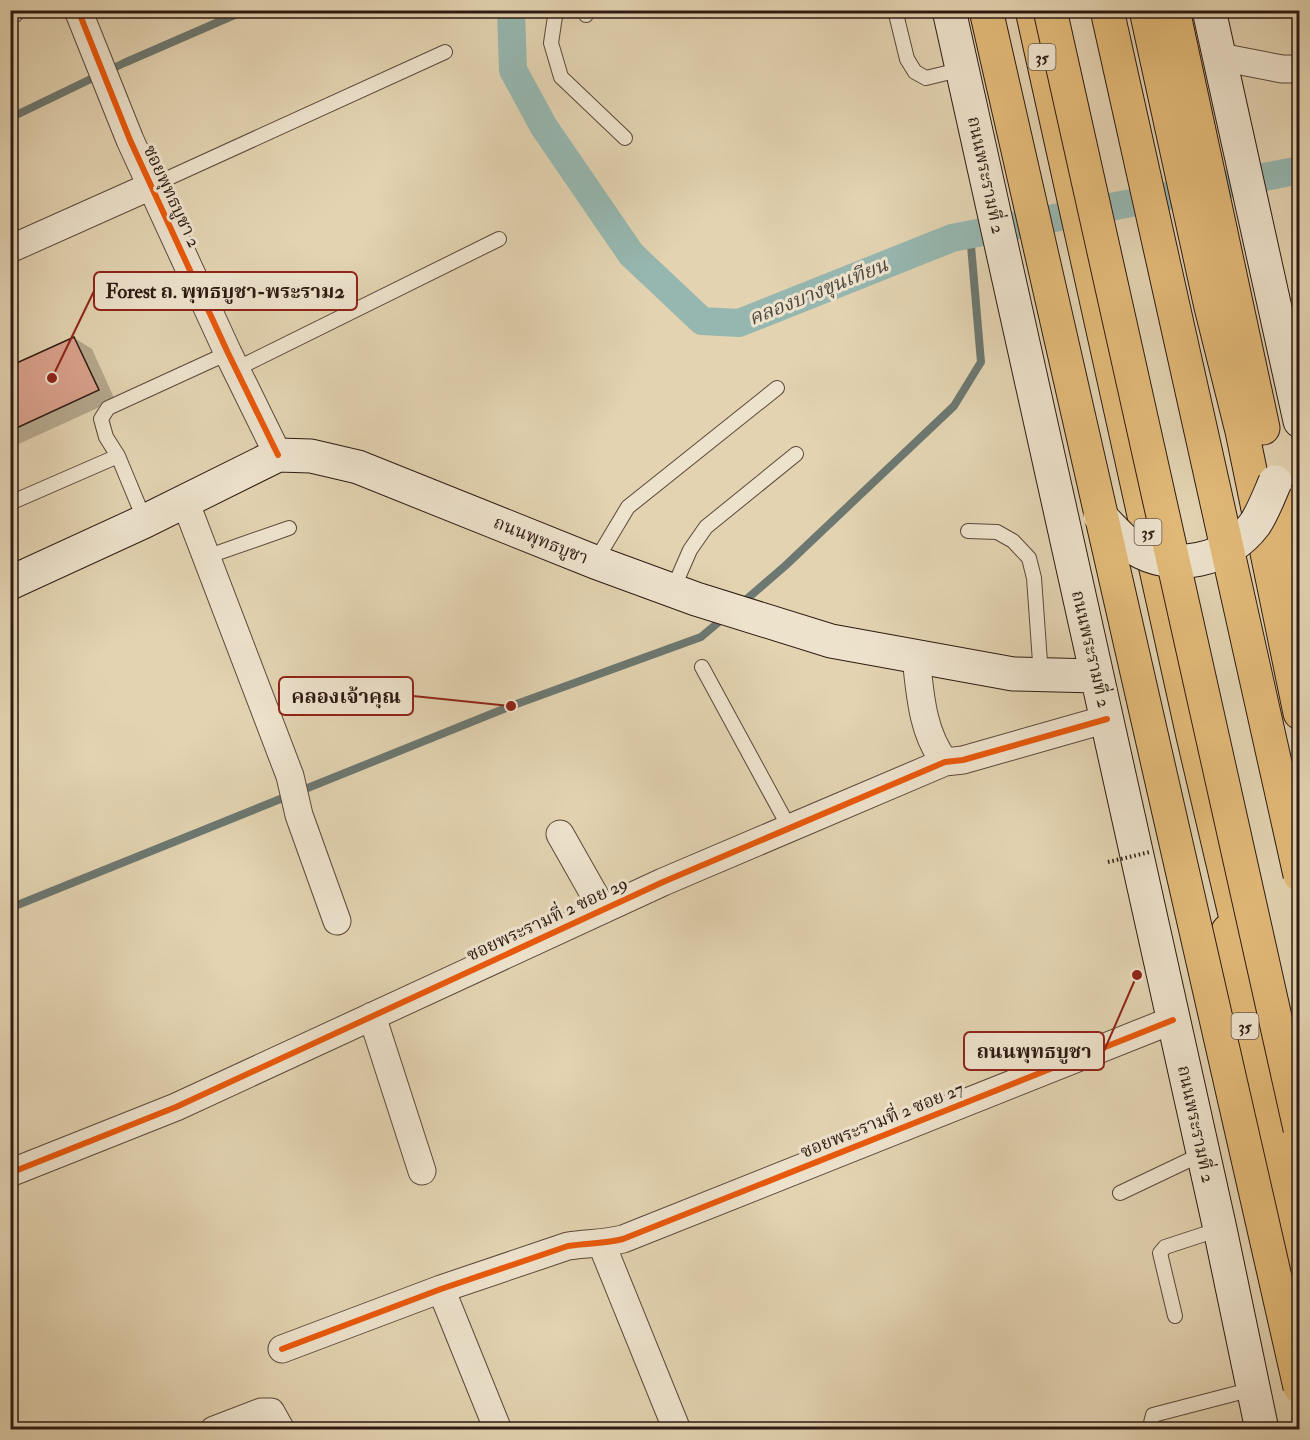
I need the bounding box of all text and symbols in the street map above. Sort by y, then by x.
road number: 35 [1028,44,1056,70]
street label: ถนนพระรามที่ 2 [962,114,1012,236]
street label: ซอยพุทธบูชา 2 [138,141,205,251]
water label: คลองบางขุนเทียน [745,252,892,331]
callout: Forest ถ. พุทธบูชา-พระราม2 [94,272,357,310]
text: Forest ถ. พุทธบูชา-พระราม2 [105,279,345,304]
street label: ถนนพุทธบูชา [490,511,592,570]
road number: 35 [1134,519,1162,545]
street label: ถนนพระรามที่ 2 [1066,588,1118,710]
callout: คลองเจ้าคุณ [279,677,413,715]
text: คลองเจ้าคุณ [291,684,401,709]
street label: ซอยพระรามที่ 2 ซอย 29 [462,869,631,967]
road number: 35 [1232,1013,1258,1039]
callout: ถนนพุทธบูชา [964,1032,1104,1070]
text: ถนนพุทธบูชา [976,1039,1092,1064]
street label: ถนนพระรามที่ 2 [1172,1063,1222,1185]
street label: ซอยพระรามที่ 2 ซอย 27 [796,1074,967,1164]

